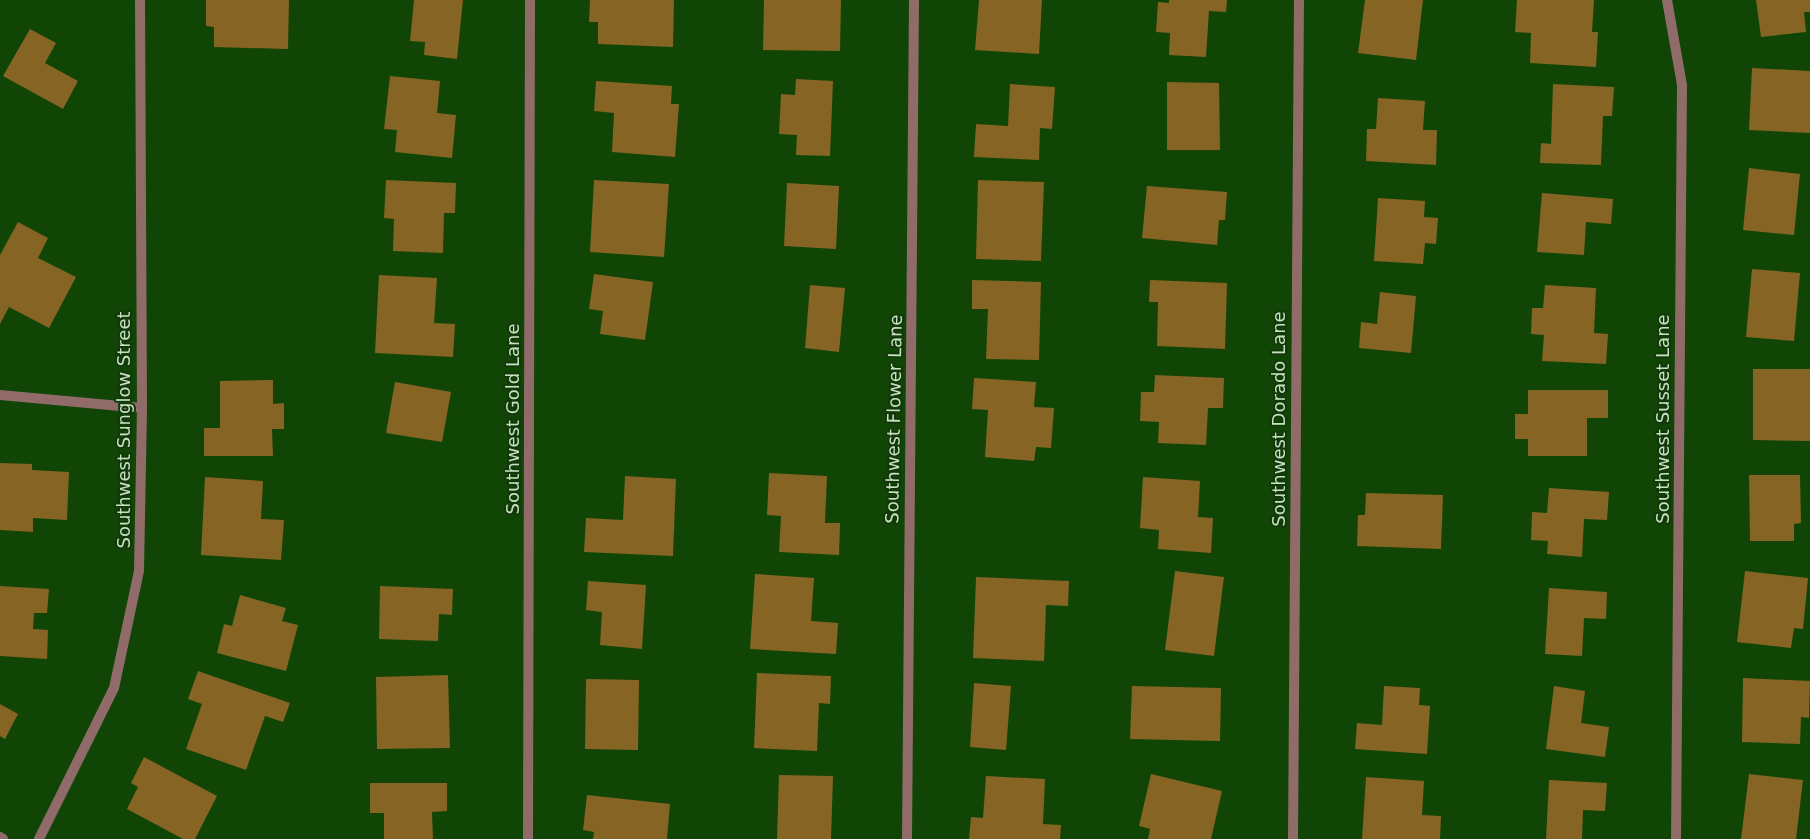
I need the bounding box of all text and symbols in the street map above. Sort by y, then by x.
street label: Southwest Sunglow Street [113,311,134,549]
street label: Southwest Dorado Lane [1268,311,1289,527]
street label: Southwest Flower Lane [881,314,906,524]
street label: Southwest Susset Lane [1652,314,1673,524]
street label: Southwest Gold Lane [502,324,523,514]

